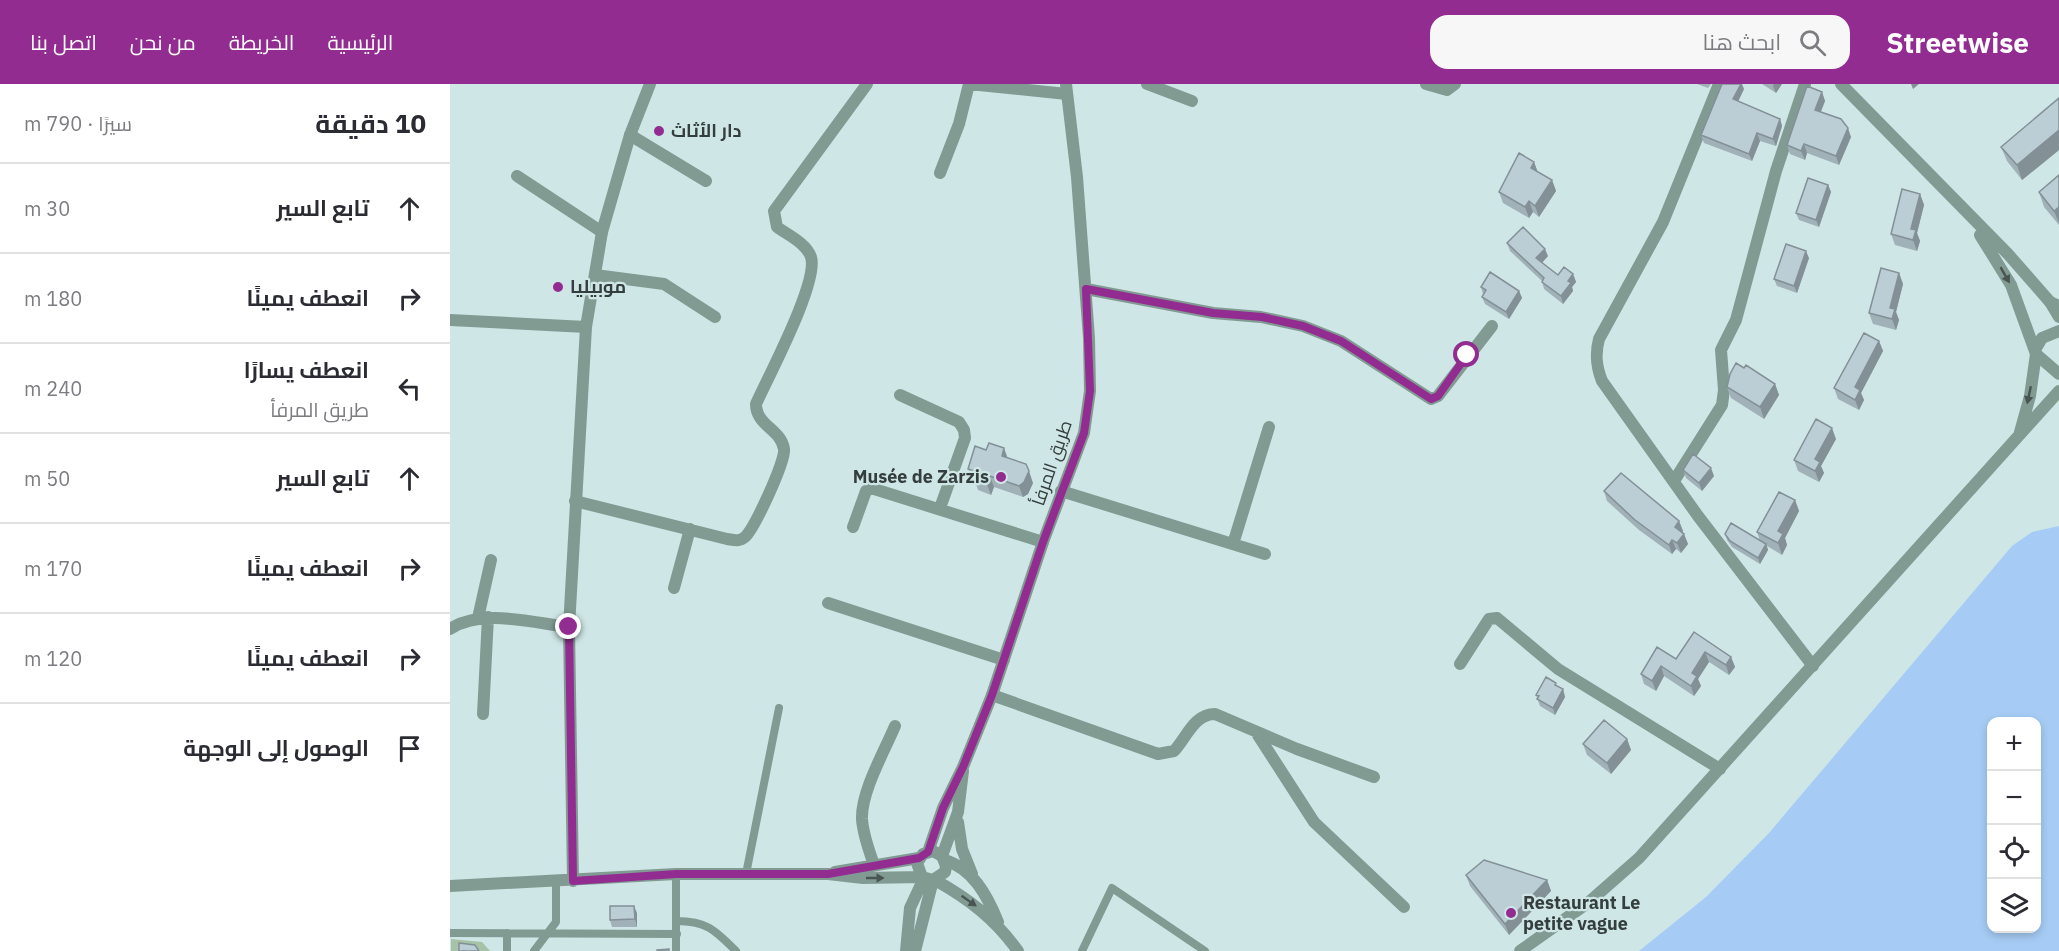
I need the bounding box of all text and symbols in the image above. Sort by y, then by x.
search box [1430,15,1850,69]
text: Streetwise [1886,24,2029,61]
icon: search [1796,26,1829,59]
text: ابحث هنا [1702,27,1781,56]
text: اتصل بنا [30,28,97,56]
text: من نحن [130,28,196,56]
text: الخريطة [229,28,294,56]
text: الرئيسية [327,28,393,56]
text: 10 دقيقة [315,106,426,140]
text: سيرًا · 790 m [24,110,132,137]
place label: دار الأثاث [671,119,742,142]
marker: دار الأثاث [652,124,666,138]
icon: ahead [393,192,426,225]
text: تابع السير [276,193,369,222]
text: 30 m [24,195,70,222]
one-way arrow [2000,267,2010,284]
place label: موبيليا [570,275,626,298]
marker: موبيليا [551,280,565,294]
icon: right [393,282,426,315]
text: انعطف يمينًا [247,283,369,312]
text: 180 m [24,285,82,312]
route start [1453,341,1479,367]
text: انعطف يسارًا [244,355,369,384]
icon: left [393,372,426,405]
text: 240 m [24,375,82,402]
one-way arrow [2024,386,2033,405]
text: طريق المرفأ [270,396,369,423]
street label: طريق المرفأ [1026,417,1078,509]
icon: ahead [393,462,426,495]
text: تابع السير [276,463,369,492]
text: 50 m [24,465,70,492]
place label: Musée de Zarzis [853,465,989,488]
marker: Musée de Zarzis [994,470,1008,484]
icon: right [393,552,426,585]
text: انعطف يمينًا [247,553,369,582]
text: 170 m [24,555,82,582]
route end [555,613,581,639]
icon: right [393,642,426,675]
text: انعطف يمينًا [247,643,369,672]
text: 120 m [24,645,82,672]
map controls [1987,717,2041,933]
button: + [1987,717,2041,771]
icon: arrive [393,732,426,765]
text: الوصول إلى الوجهة [183,733,369,762]
button: − [1987,771,2041,825]
button: locate [1987,825,2041,879]
one-way arrow [865,873,884,883]
button: layers [1987,879,2041,933]
place label: Restaurant Le petite vague [1523,891,1640,935]
one-way arrow [960,895,976,907]
marker: Restaurant Le petite vague [1504,906,1518,920]

